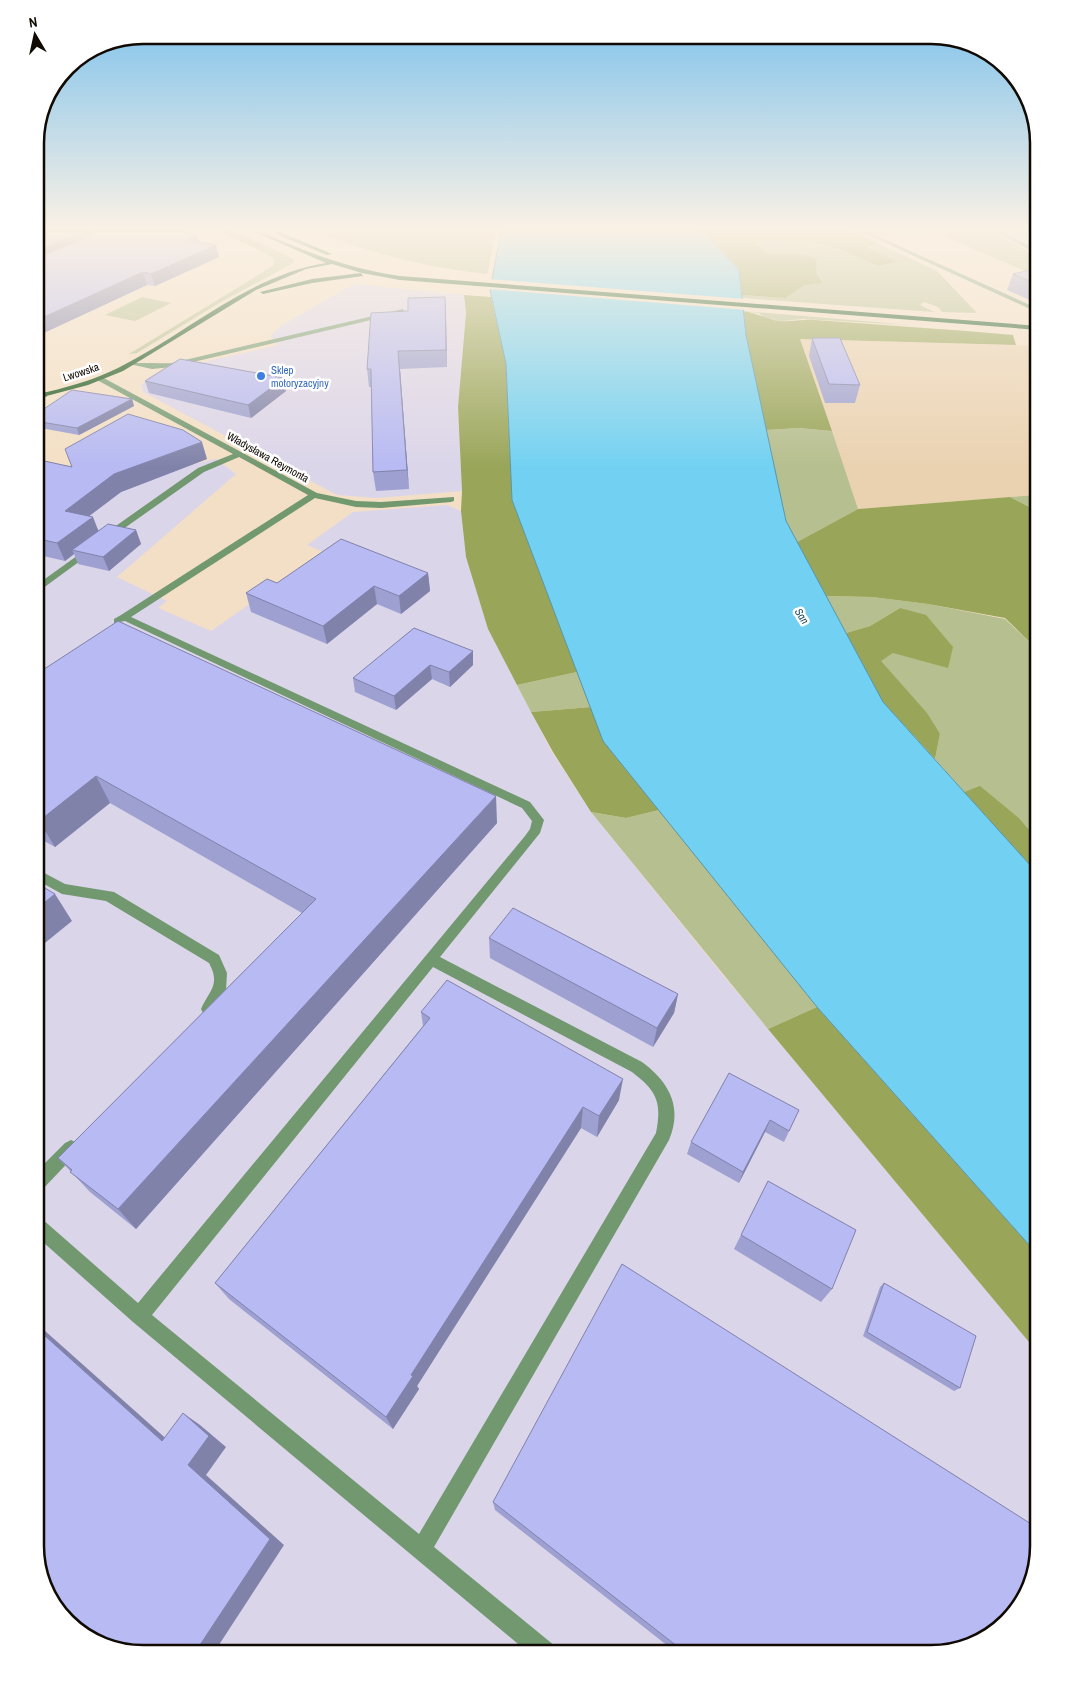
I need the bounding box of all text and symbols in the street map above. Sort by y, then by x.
north arrow [10,10,60,60]
text: N [27,13,38,32]
street label: Lwowska [61,360,101,384]
place label: Sklep motoryzacyjny [271,363,329,390]
marker: Sklep motoryzacyjny [255,370,267,382]
street label: Władysława Reymonta [224,429,312,485]
water label: San [792,605,812,627]

